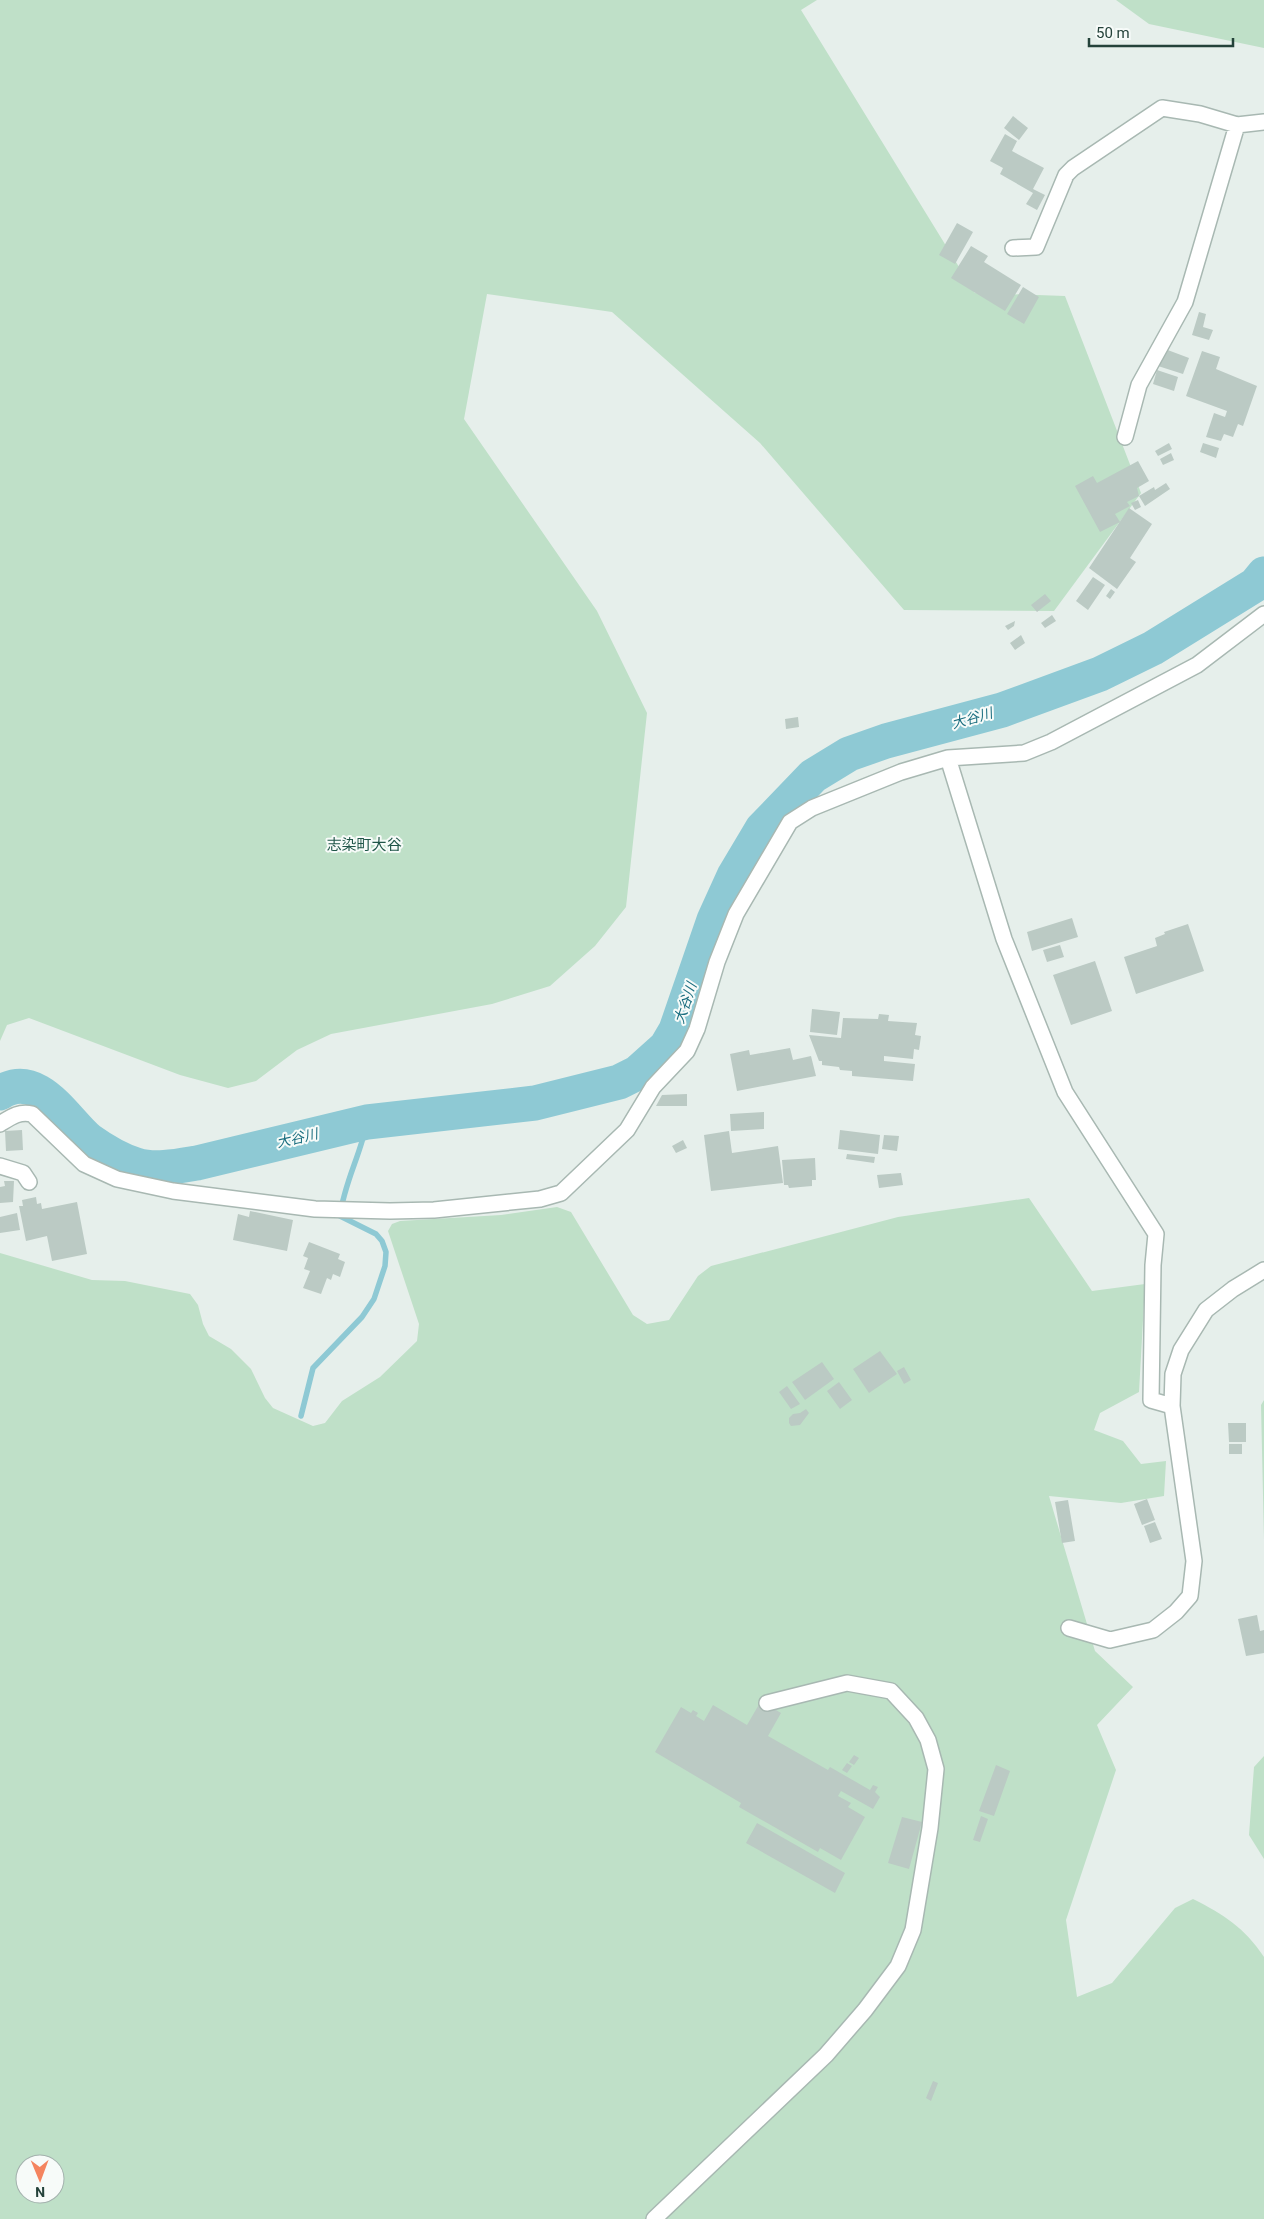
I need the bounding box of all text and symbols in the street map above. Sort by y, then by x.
scale bar [1089,15,1233,47]
text: 50 m [1096,24,1130,42]
water label: 大谷川 [950,704,996,731]
district label: 志染町大谷 [326,836,402,854]
water label: 大谷川 [671,979,700,1025]
water label: 大谷川 [275,1125,321,1151]
north arrow [15,2154,65,2204]
text: N [35,2184,45,2200]

